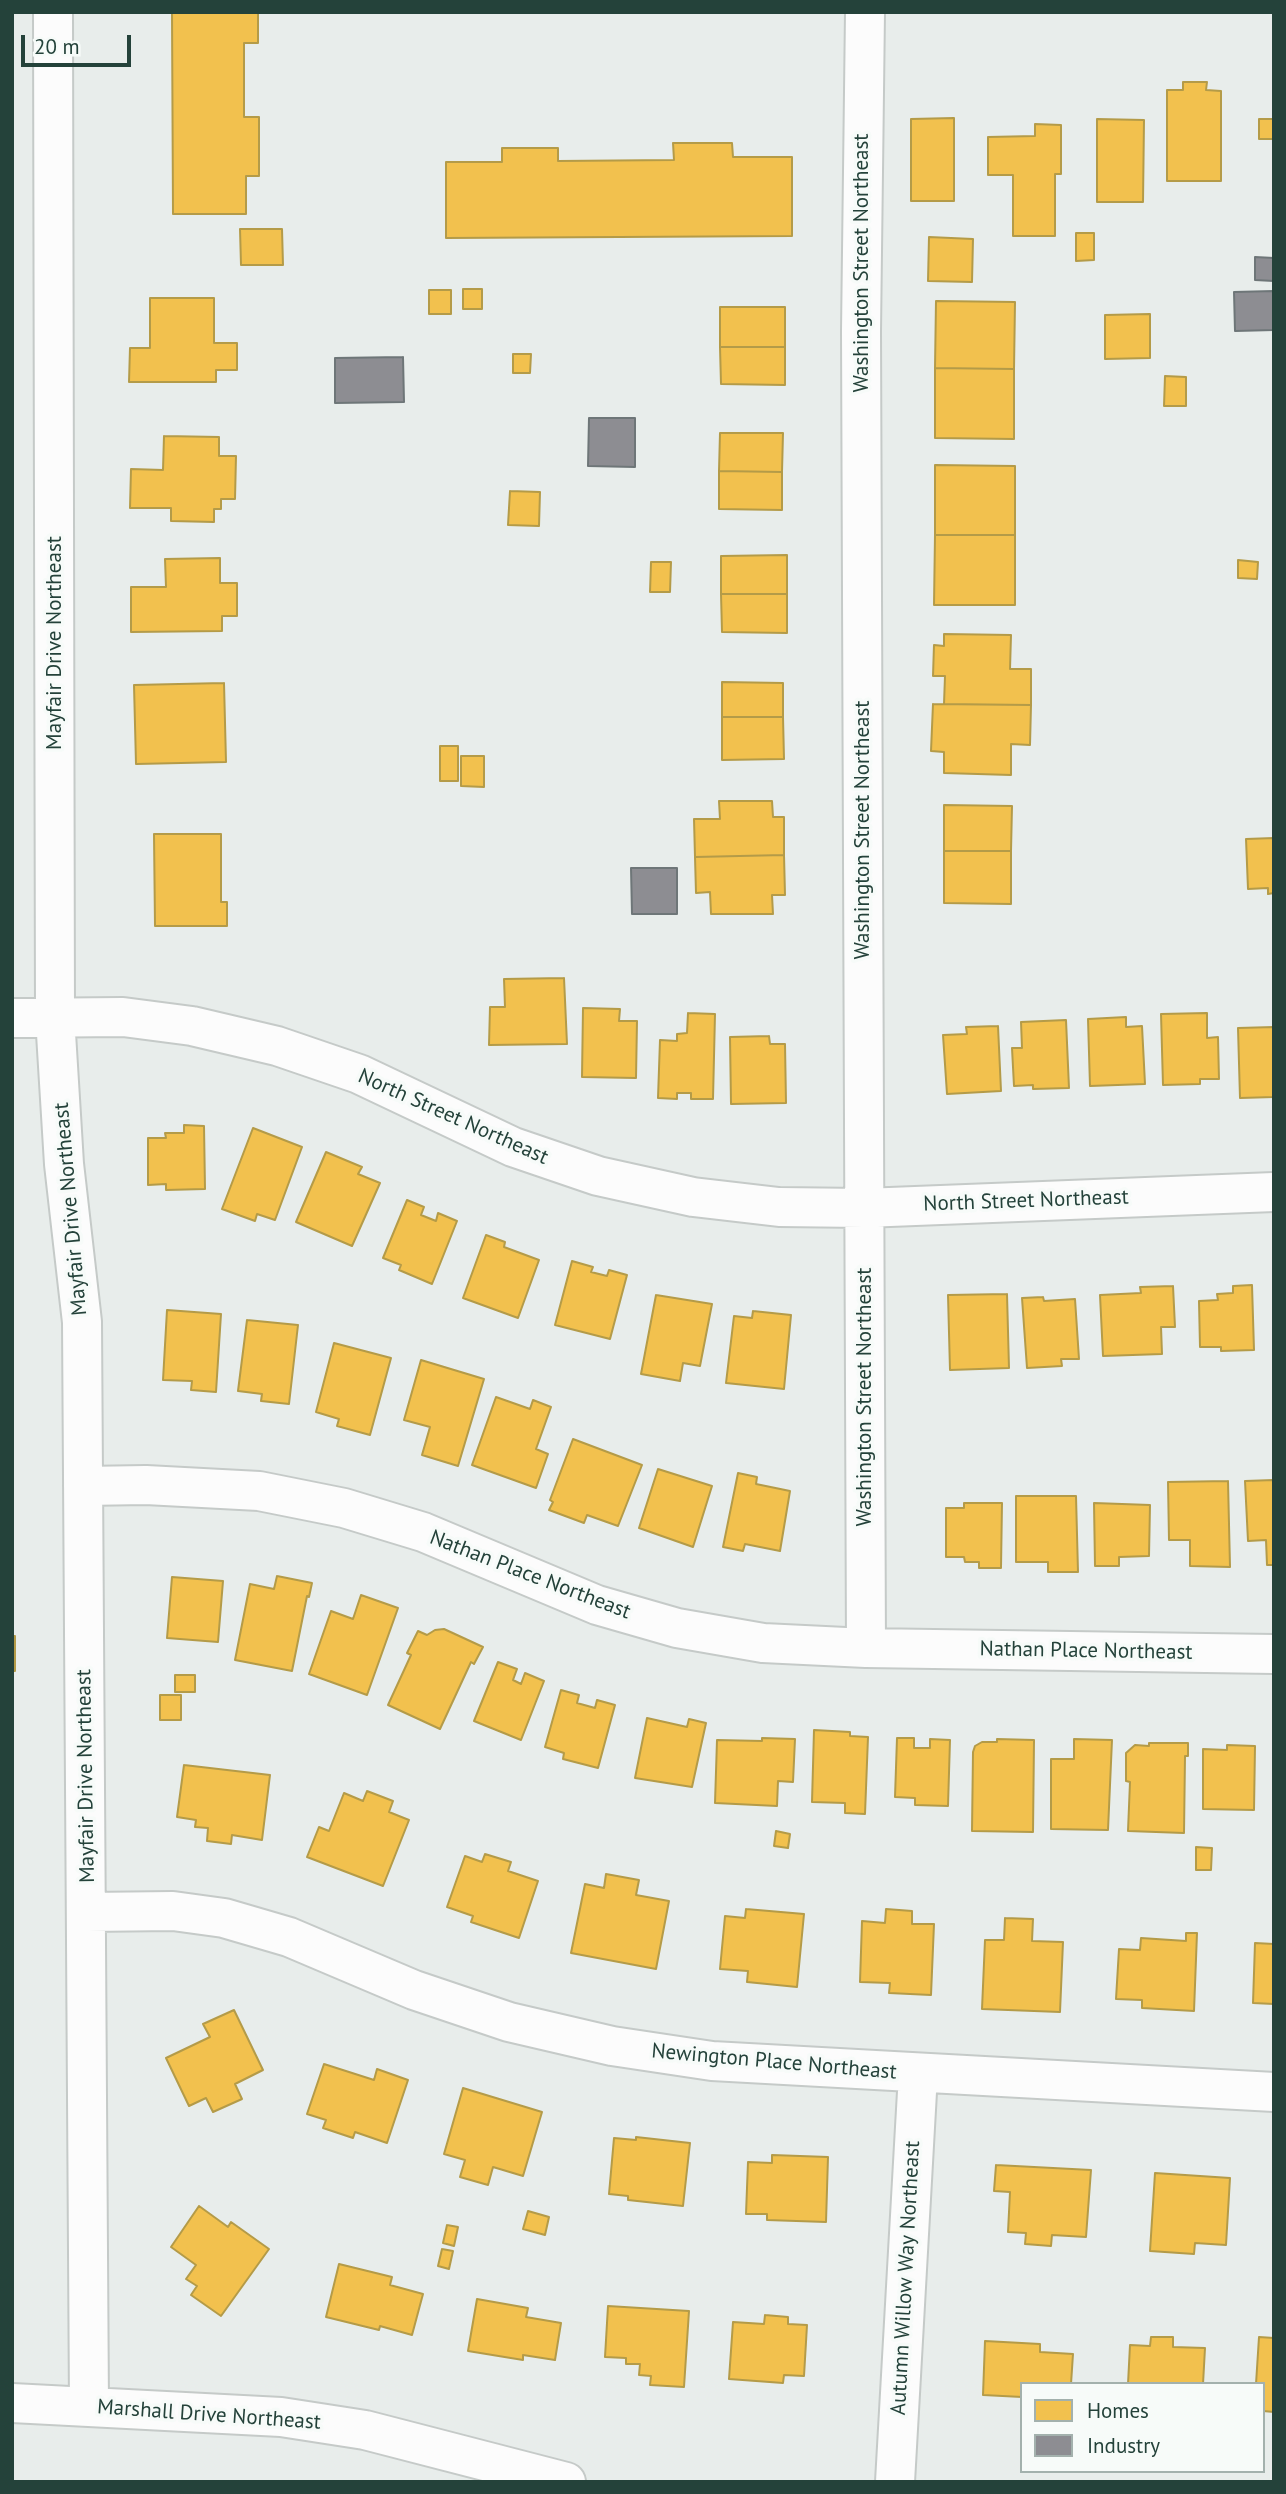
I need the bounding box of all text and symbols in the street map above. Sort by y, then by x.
scale bar [24,21,135,65]
text: 20 m [34,33,80,60]
street label: Washington Street Northeast [849,134,875,392]
street label: Mayfair Drive Northeast [42,536,68,750]
street label: Washington Street Northeast [850,701,876,959]
street label: North Street Northeast [354,1064,552,1170]
street label: Mayfair Drive Northeast [49,1101,93,1317]
street label: North Street Northeast [923,1185,1129,1217]
street label: Washington Street Northeast [852,1268,878,1526]
street label: Nathan Place Northeast [426,1525,634,1625]
street label: Nathan Place Northeast [979,1637,1193,1665]
street label: Mayfair Drive Northeast [72,1669,100,1883]
street label: Newington Place Northeast [650,2039,898,2085]
street label: Autumn Willow Way Northeast [886,2140,926,2416]
legend [1020,2382,1265,2473]
street label: Marshall Drive Northeast [96,2395,322,2435]
text: Homes [1087,2397,1149,2424]
text: Industry [1087,2432,1160,2459]

